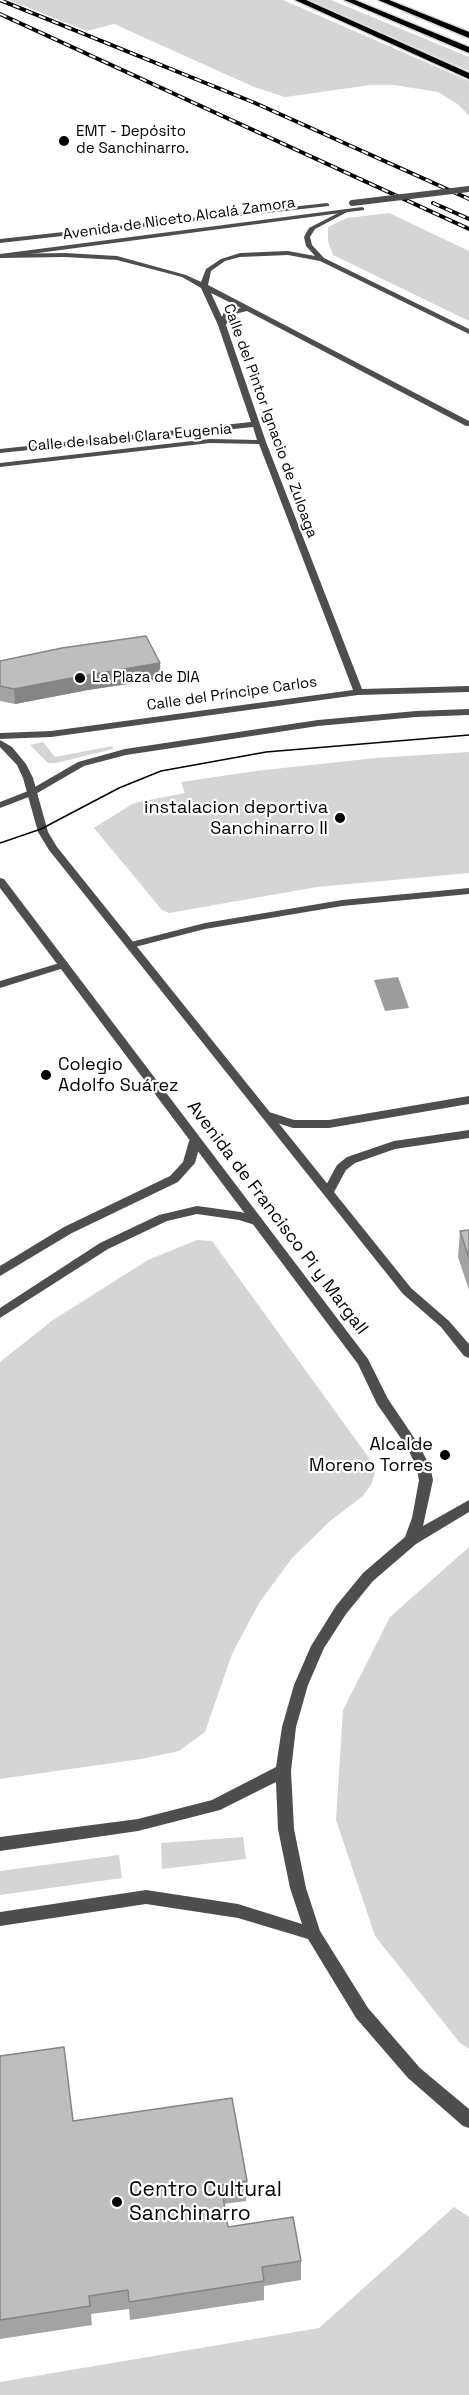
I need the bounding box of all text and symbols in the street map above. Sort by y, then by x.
place label: EMT - Depósito de Sanchinarro. [76,123,189,158]
marker: EMT - Depósito de Sanchinarro. [57,134,71,148]
street label: Avenida de Niceto Alcalá Zamora [62,194,296,244]
street label: Calle del Pintor Ignacio de Zuloaga [219,301,321,541]
street label: Calle de Isabel Clara Eugenia [27,420,233,456]
place label: La Plaza de DIA [92,669,200,687]
marker: La Plaza de DIA [73,671,87,685]
street label: Calle del Príncipe Carlos [146,673,318,715]
place label: instalacion deportiva Sanchinarro II [144,797,328,840]
marker: instalacion deportiva Sanchinarro II [333,811,347,825]
place label: Colegio Adolfo Suárez [58,1054,178,1096]
marker: Colegio Adolfo Suárez [39,1068,53,1082]
street label: Avenida de Francisco Pi y Margall [182,1097,372,1339]
place label: Alcalde Moreno Torres [309,1434,433,1476]
marker: Alcalde Moreno Torres [438,1448,452,1462]
place label: Centro Cultural Sanchinarro [129,2177,282,2227]
marker: Centro Cultural Sanchinarro [110,2195,124,2209]

